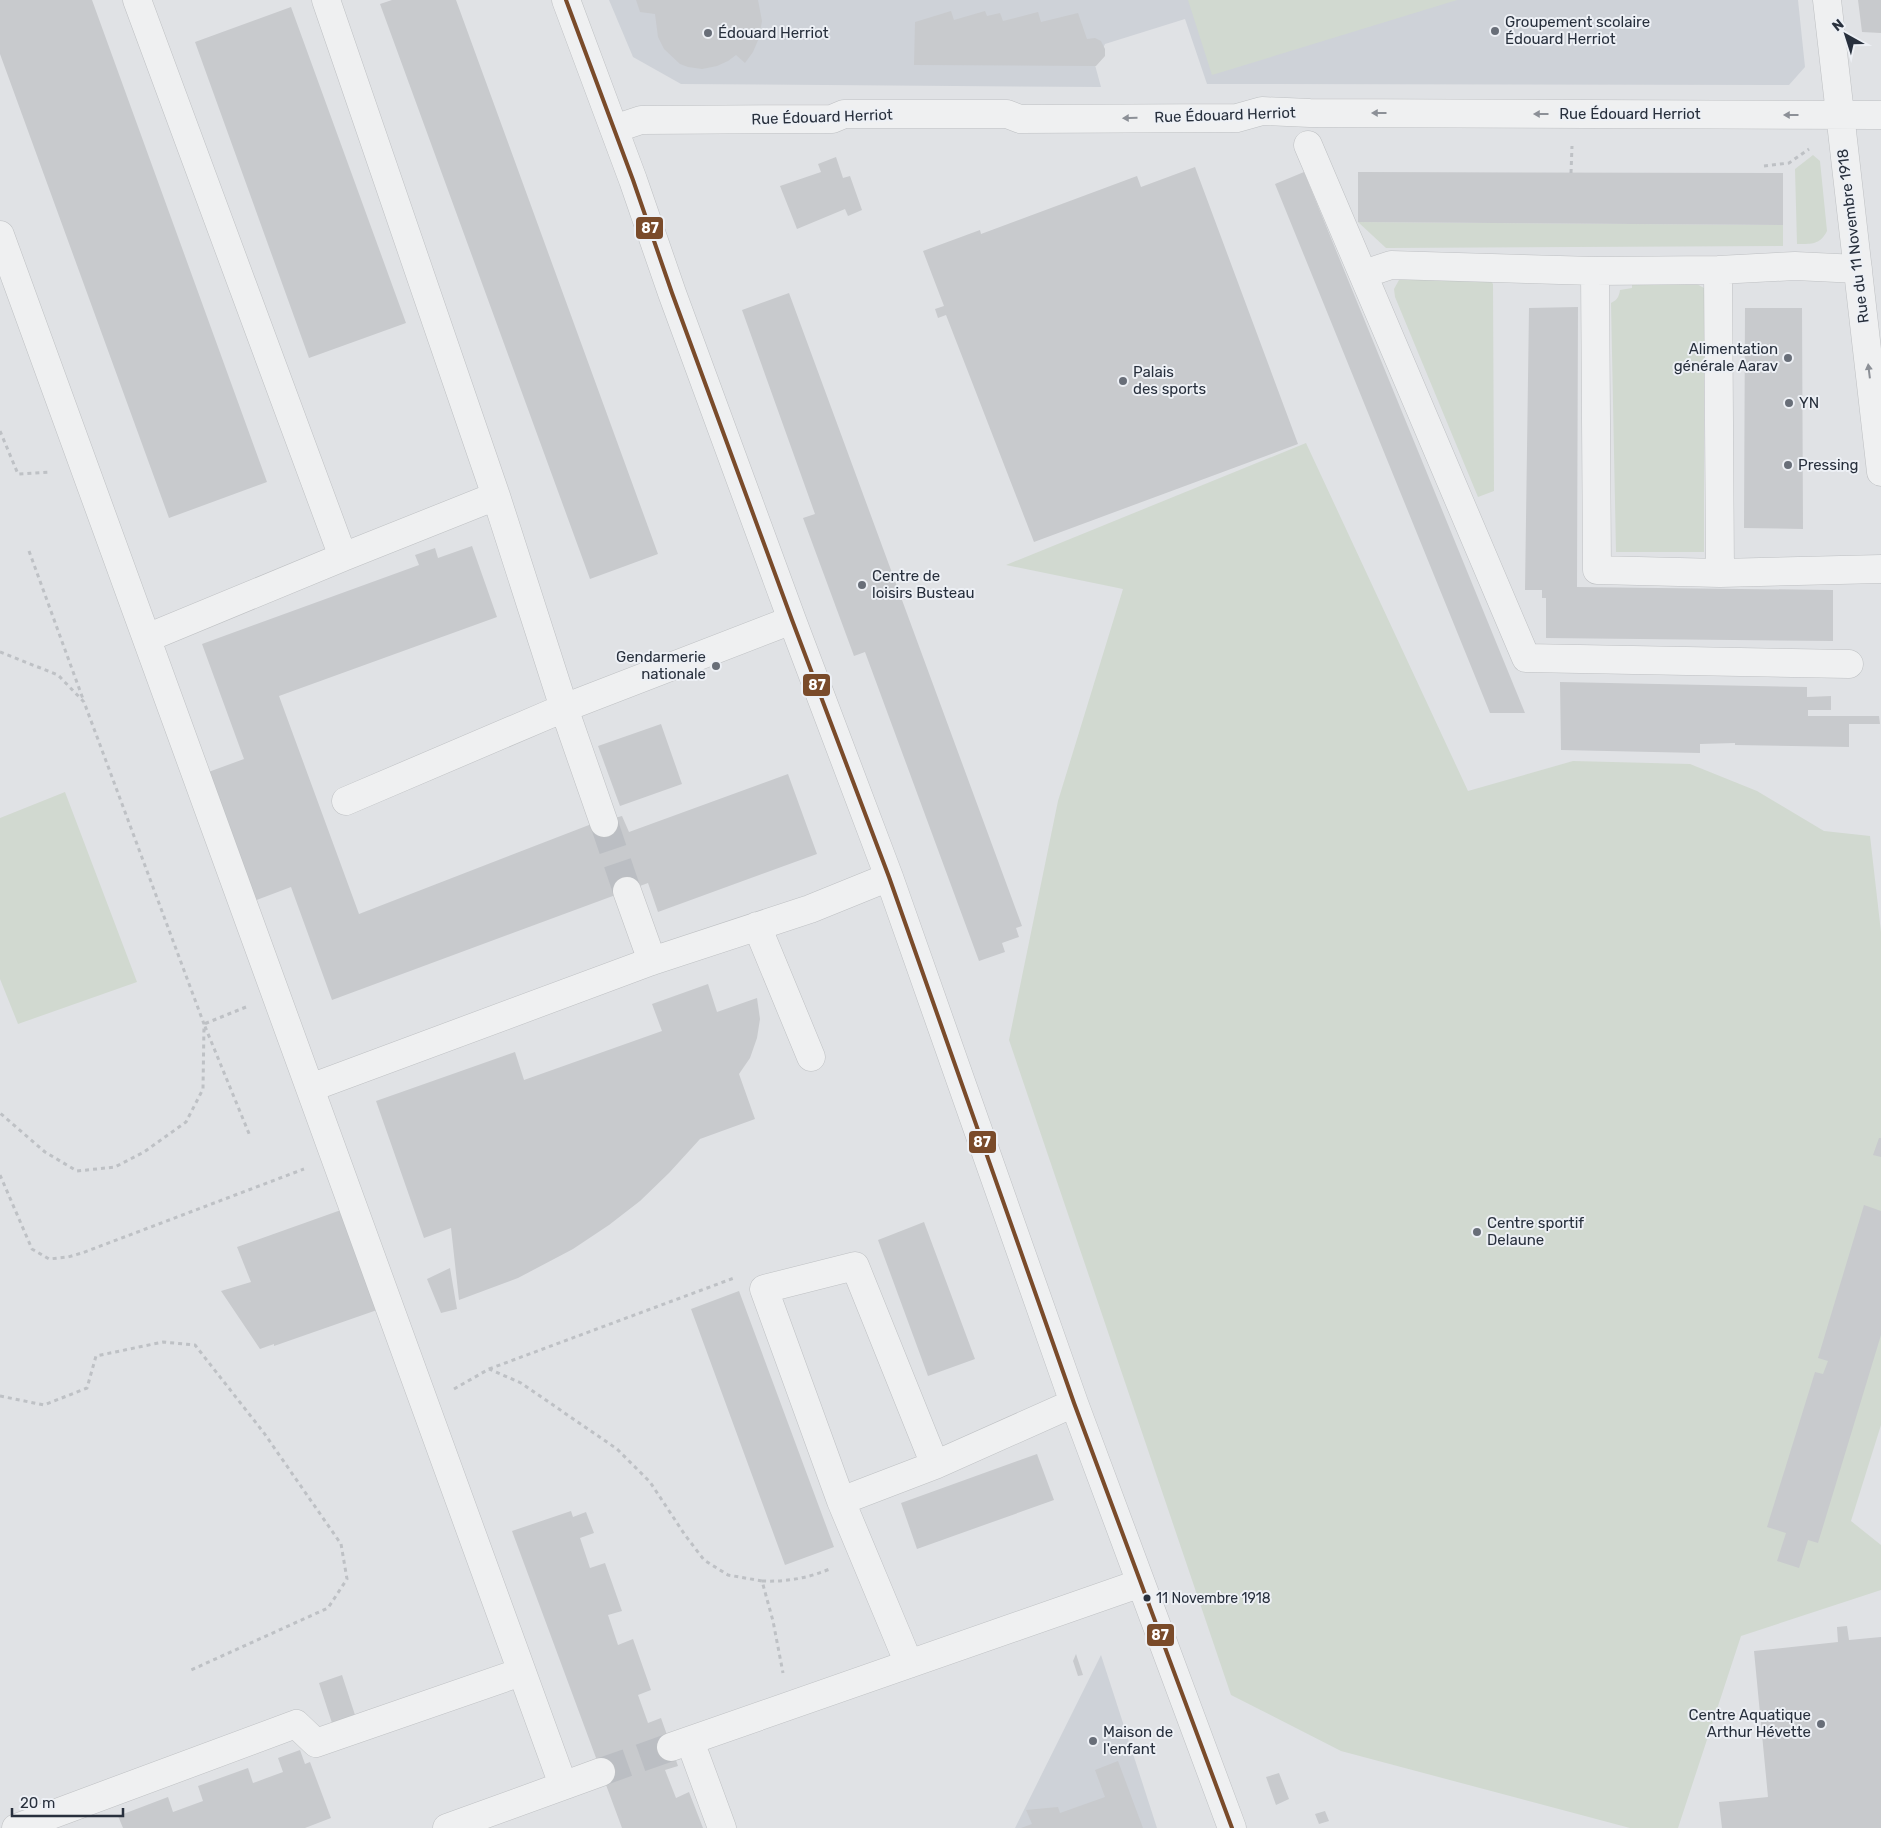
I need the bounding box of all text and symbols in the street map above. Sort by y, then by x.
north arrow [1821,10,1871,60]
place label: Groupement scolaire Édouard Herriot [1505,13,1650,48]
text: N [1829,16,1847,35]
place label: Édouard Herriot [718,24,829,42]
marker: Groupement scolaire Édouard Herriot [1489,25,1501,37]
marker: Édouard Herriot [702,27,714,39]
street label: Rue Édouard Herriot [1154,104,1296,126]
street label: Rue Édouard Herriot [1559,105,1701,123]
street label: Rue Édouard Herriot [751,106,893,128]
one-way arrow [1370,109,1386,117]
one-way arrow [1533,110,1549,118]
one-way arrow [1783,111,1799,119]
one-way arrow [1121,114,1137,122]
street label: Rue du 11 Novembre 1918 [1833,148,1873,324]
line badge: 87 [635,216,664,240]
text: 87 [641,220,659,237]
place label: Alimentation générale Aarav [1674,340,1778,375]
marker: Alimentation générale Aarav [1782,352,1794,364]
place label: Palais des sports [1133,363,1206,398]
one-way arrow [1865,363,1873,379]
marker: Palais des sports [1117,375,1129,387]
place label: YN [1799,394,1819,412]
marker: YN [1783,397,1795,409]
place label: Pressing [1798,456,1859,474]
marker: Pressing [1782,459,1794,471]
place label: Centre de loisirs Busteau [872,567,974,602]
marker: Centre de loisirs Busteau [856,579,868,591]
place label: Gendarmerie nationale [616,648,706,683]
marker: Gendarmerie nationale [710,660,722,672]
line badge: 87 [802,673,831,697]
text: 87 [808,677,826,694]
line badge: 87 [968,1130,997,1154]
text: 87 [973,1134,991,1151]
place label: Centre sportif Delaune [1487,1214,1584,1249]
marker: Centre sportif Delaune [1471,1226,1483,1238]
place label: 11 Novembre 1918 [1156,1590,1271,1607]
marker: 11 Novembre 1918 [1142,1593,1152,1603]
line badge: 87 [1146,1623,1175,1647]
text: 87 [1151,1627,1169,1644]
place label: Centre Aquatique Arthur Hévette [1689,1706,1811,1741]
marker: Centre Aquatique Arthur Hévette [1815,1718,1827,1730]
place label: Maison de l'enfant [1103,1723,1173,1758]
marker: Maison de l'enfant [1087,1735,1099,1747]
scale bar [12,1786,124,1818]
text: 20 m [20,1794,55,1812]

